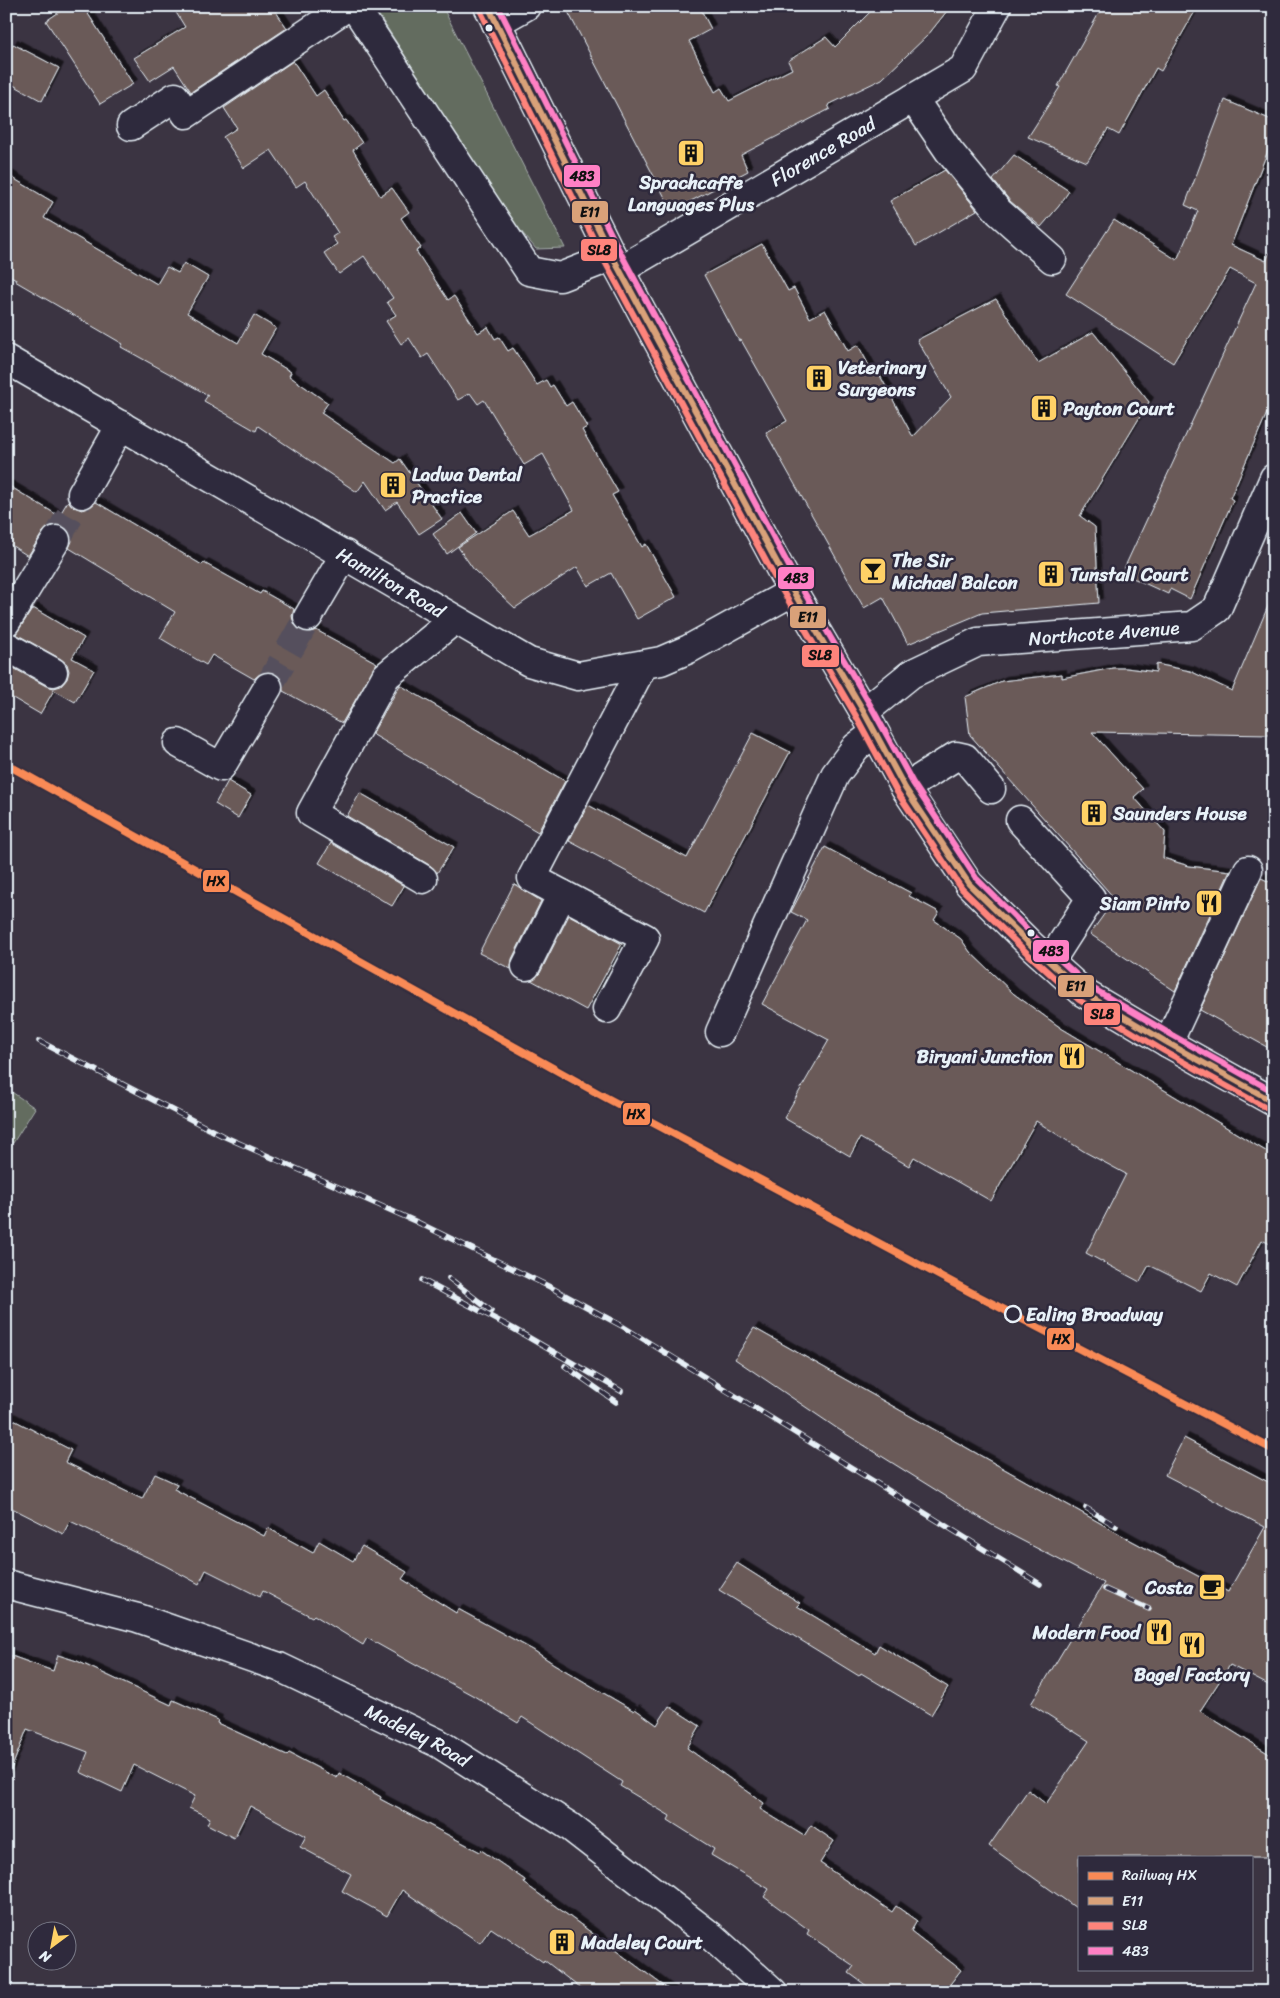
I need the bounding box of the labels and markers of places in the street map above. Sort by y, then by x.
unlabelled marker [484,23,494,33]
building icon: Sprachcaffe Languages Plus [676,138,706,168]
place label: Sprachcaffe Languages Plus [628,166,755,221]
place label: Veterinary Surgeons [837,351,927,406]
building icon: Veterinary Surgeons [804,363,834,393]
place label: Payton Court [1063,392,1175,425]
building icon: Payton Court [1029,393,1059,423]
place label: Ladwa Dental Practice [412,458,524,513]
building icon: Ladwa Dental Practice [378,470,408,500]
place label: The Sir Michael Balcon [891,544,1018,599]
bar icon: The Sir Michael Balcon [858,556,888,586]
place label: Tunstall Court [1070,558,1189,591]
building icon: Tunstall Court [1036,559,1066,589]
place label: Saunders House [1112,797,1248,830]
building icon: Saunders House [1079,798,1109,828]
place label: Siam Pinto [1099,887,1190,920]
restaurant icon: Siam Pinto [1194,888,1224,918]
unlabelled marker [1026,928,1036,938]
place label: Biryani Junction [917,1040,1054,1073]
restaurant icon: Biryani Junction [1057,1041,1087,1071]
place label: Ealing Broadway [1026,1298,1164,1331]
marker: Ealing Broadway [1004,1305,1022,1323]
place label: Costa [1144,1571,1193,1604]
cafe icon: Costa [1197,1572,1227,1602]
place label: Modern Food [1032,1616,1142,1649]
restaurant icon: Modern Food [1144,1617,1174,1647]
restaurant icon: Bagel Factory [1177,1630,1207,1660]
place label: Bagel Factory [1134,1658,1251,1691]
place label: Madeley Court [580,1926,704,1959]
building icon: Madeley Court [547,1927,577,1957]

